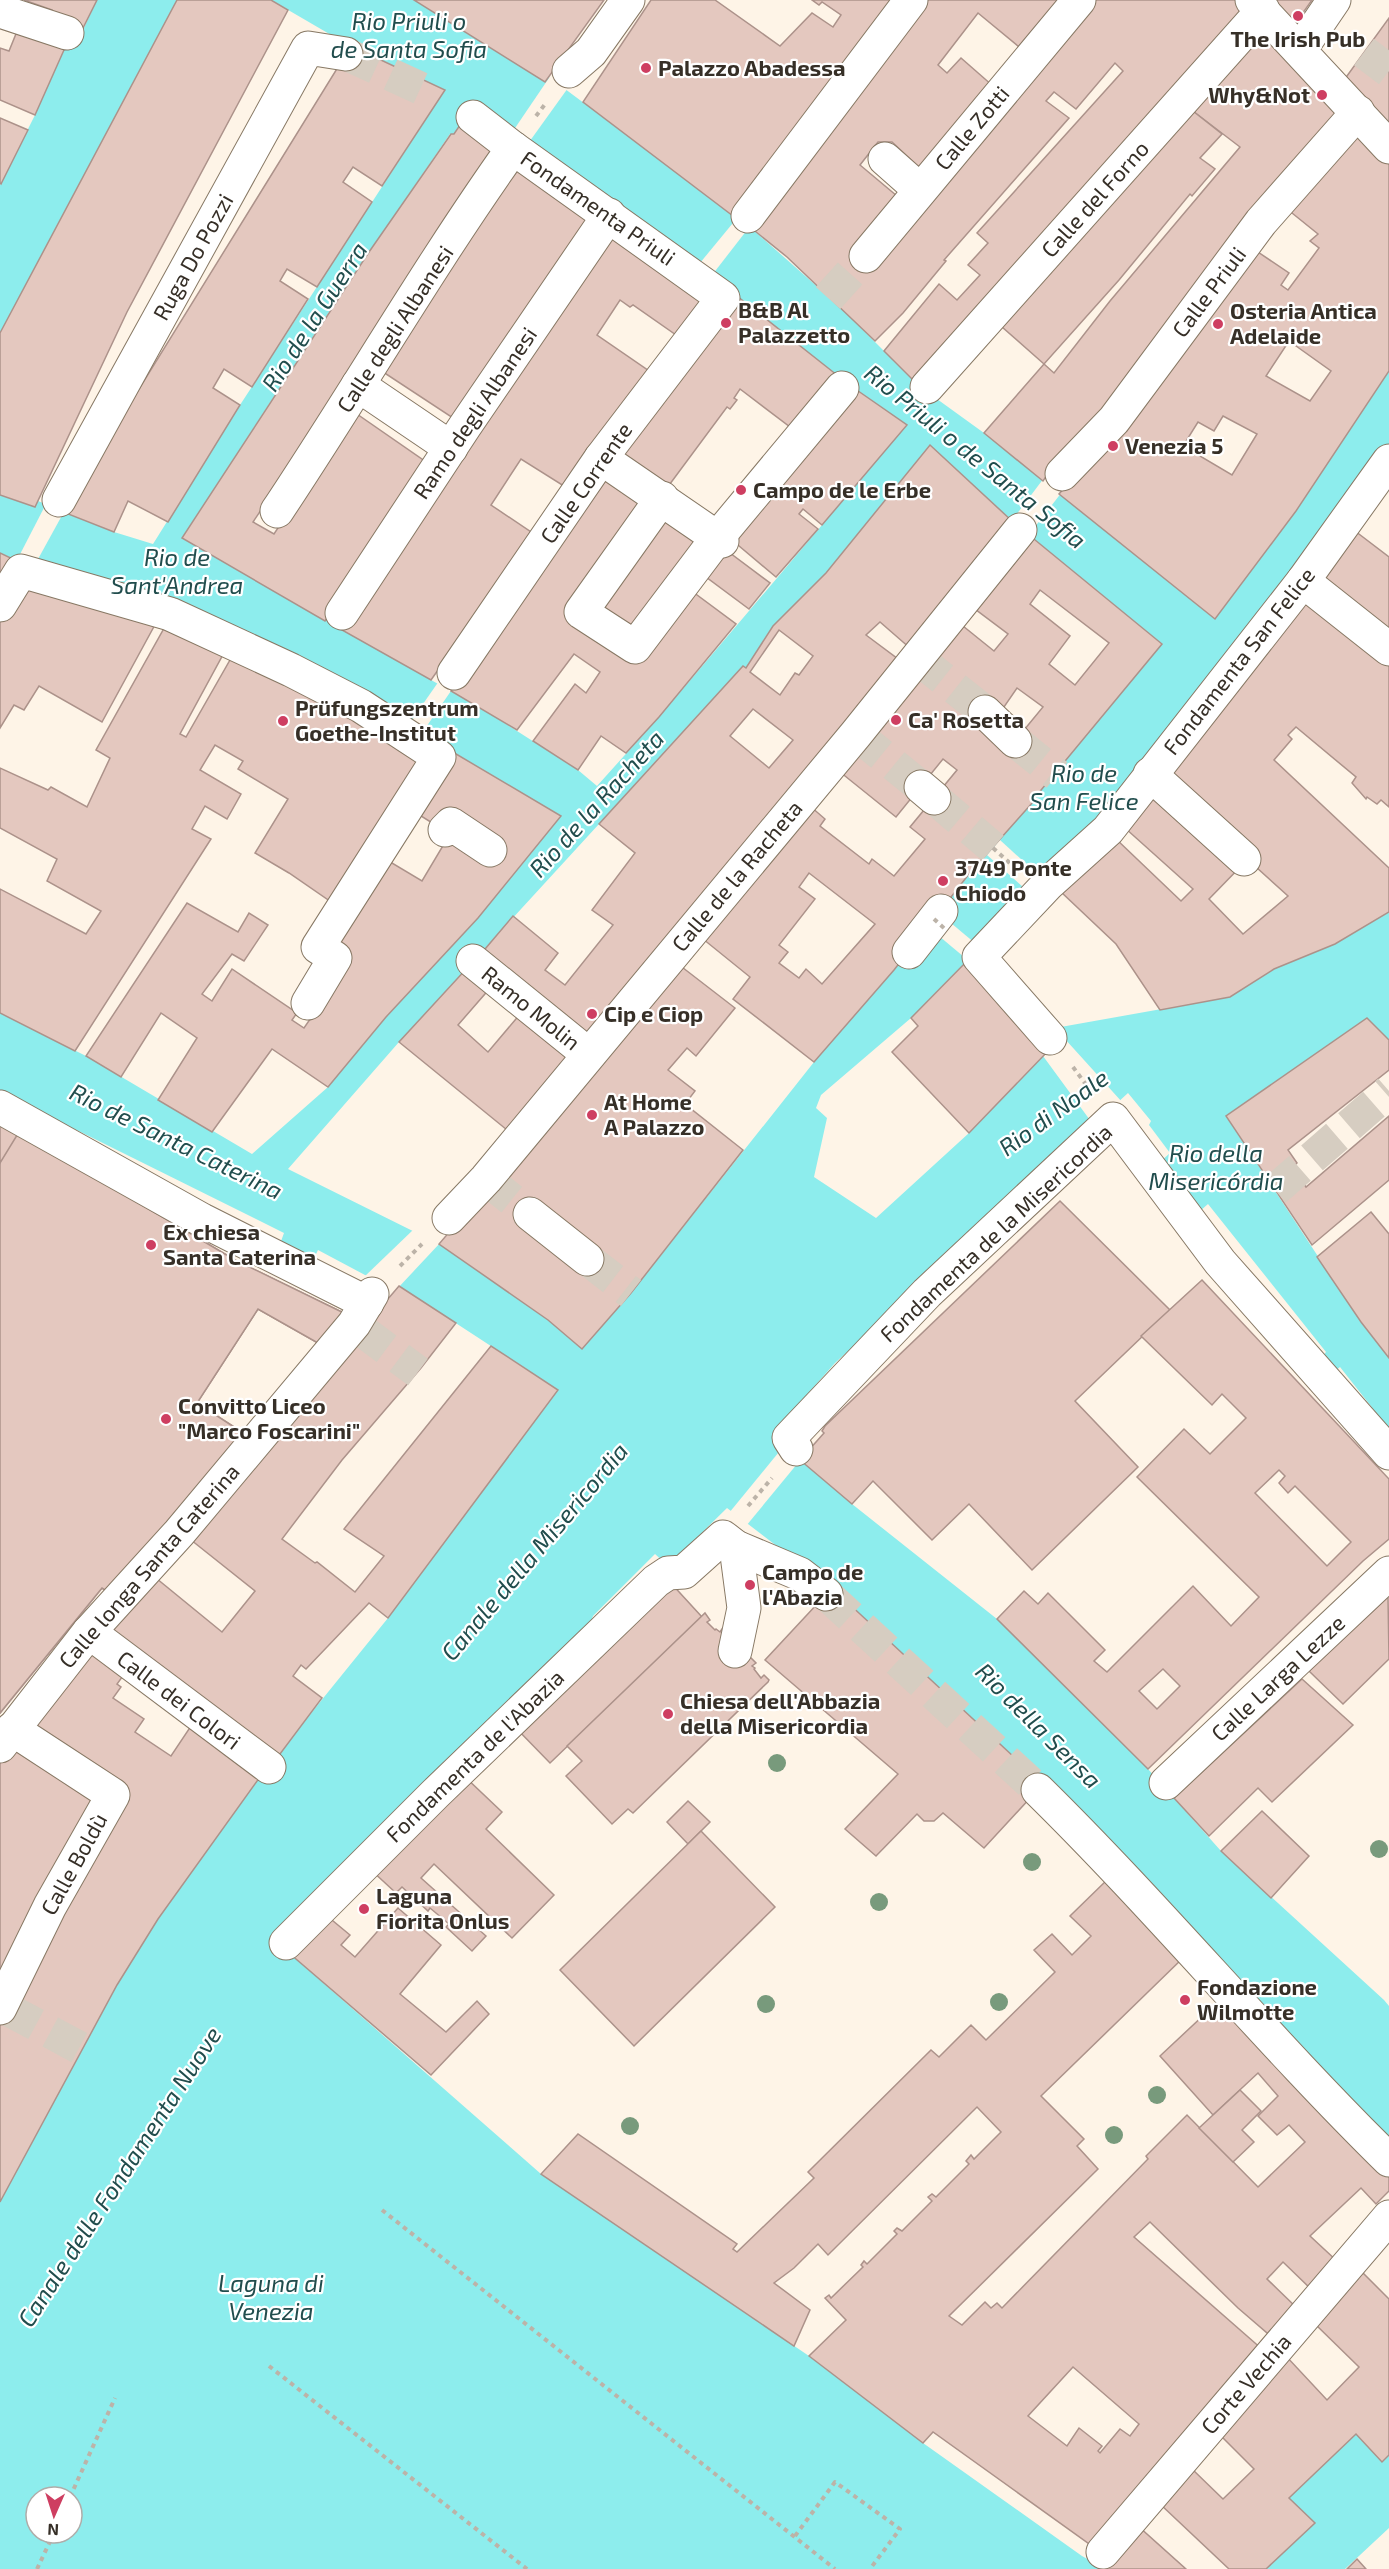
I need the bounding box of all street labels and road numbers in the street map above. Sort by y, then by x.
street label: Calle Zotti [929,80,1014,175]
street label: Calle del Forno [1035,135,1153,262]
street label: Fondamenta Priuli [516,144,681,270]
street label: Ruga Do Pozzi [147,189,238,324]
street label: Calle degli Albanesi [331,240,458,417]
street label: Calle Priuli [1166,241,1251,342]
street label: Ramo degli Albanesi [407,322,541,503]
street label: Calle Corrente [534,417,636,548]
street label: Fondamenta San Felice [1157,562,1319,759]
street label: Calle de la Racheta [666,795,807,956]
street label: Ramo Molin [477,960,586,1055]
street label: Fondamenta de la Misericordia [874,1118,1117,1347]
street label: Calle longa Santa Caterina [53,1458,244,1673]
street label: Calle Larga Lezze [1205,1609,1349,1746]
street label: Calle dei Colori [113,1644,246,1754]
street label: Fondamenta de l'Abazia [380,1664,569,1847]
street label: Calle Boldù [35,1808,112,1919]
street label: Corte Vechia [1195,2328,1296,2439]

